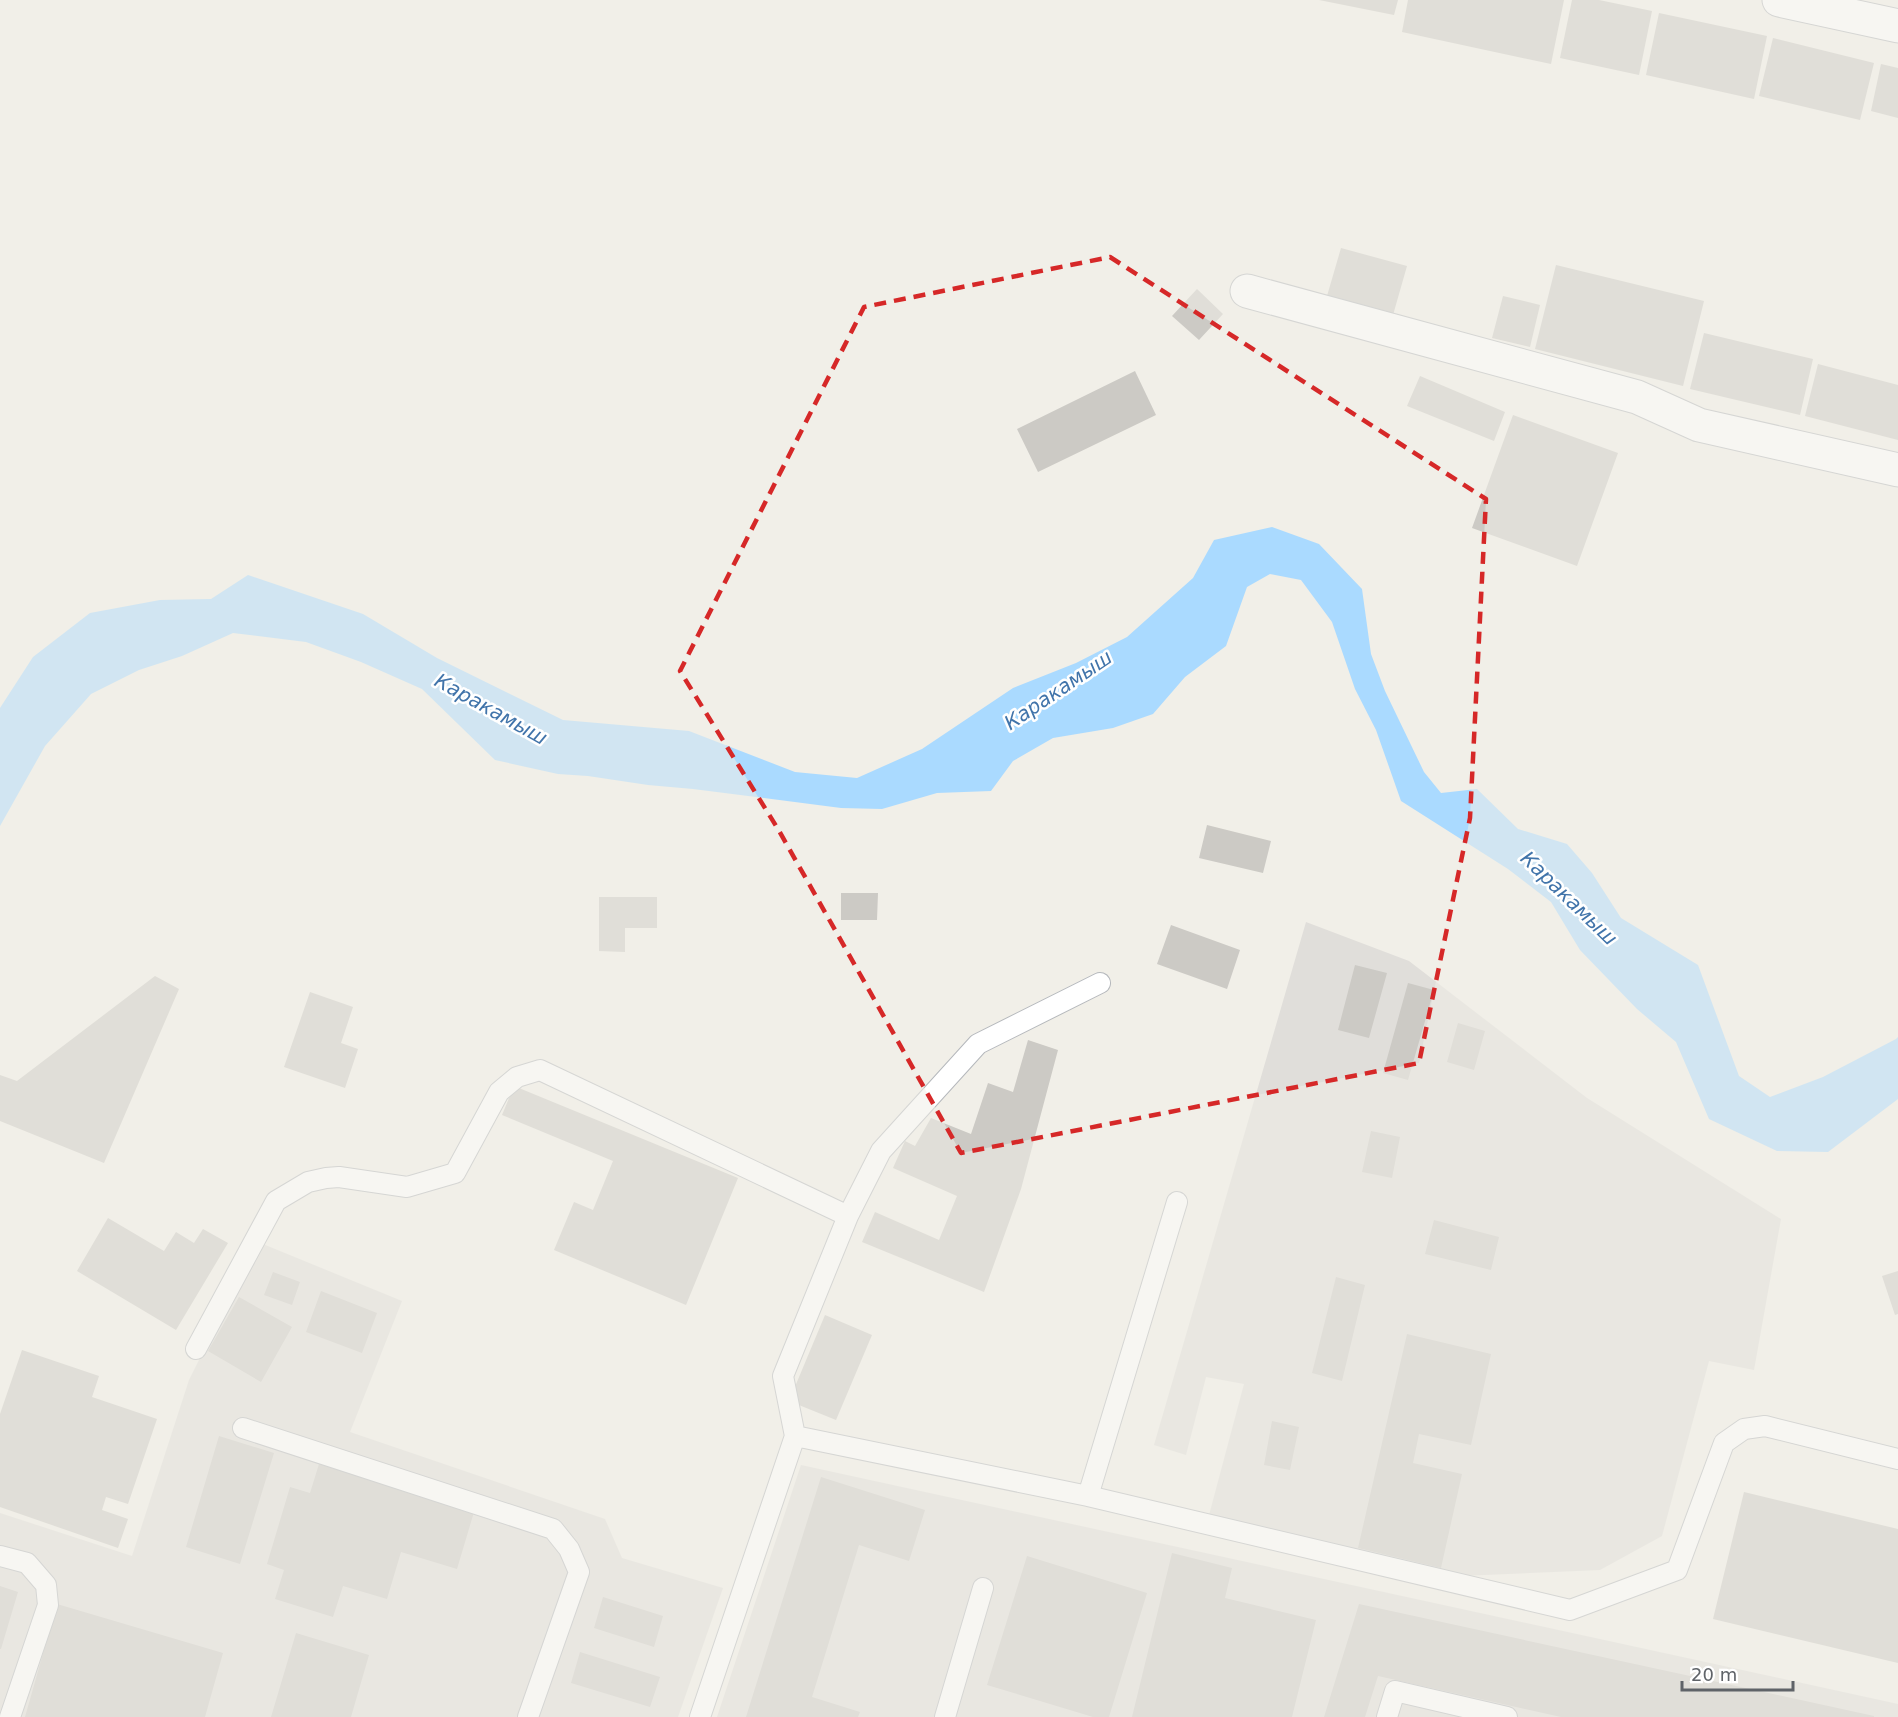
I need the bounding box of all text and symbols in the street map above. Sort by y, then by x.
water label: Каракамыш [1000,645,1116,735]
water label: Каракамыш [431,668,551,750]
water label: Каракамыш [1516,846,1622,950]
scale bar [1682,1654,1793,1692]
text: 20 m [1691,1664,1737,1685]

